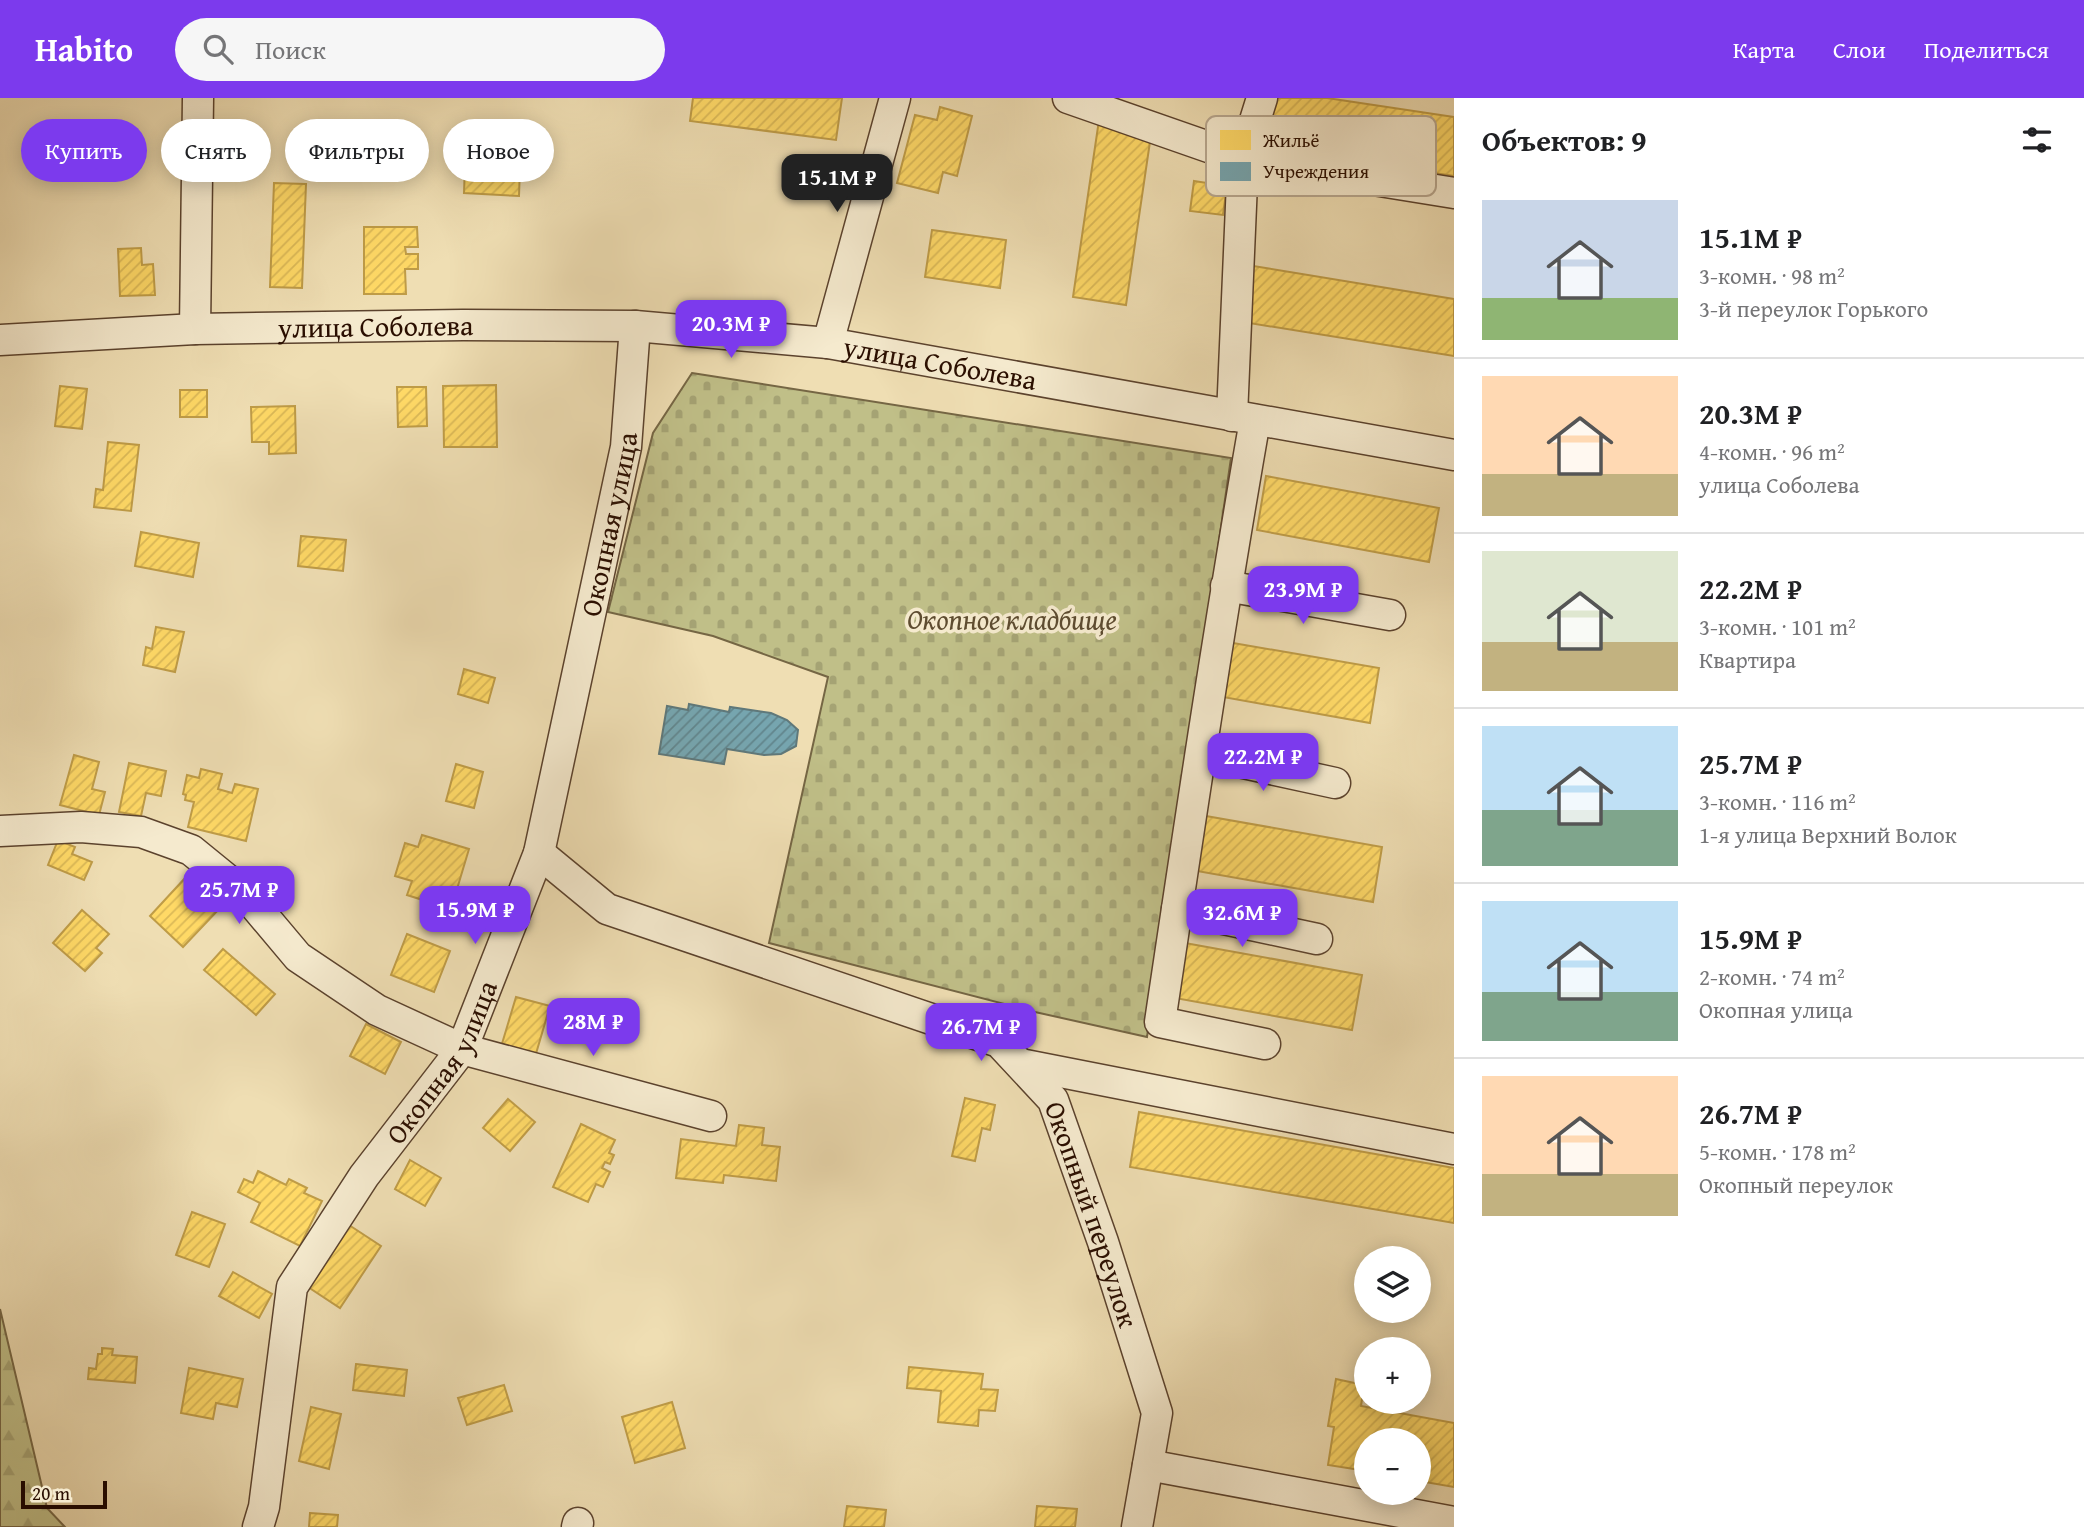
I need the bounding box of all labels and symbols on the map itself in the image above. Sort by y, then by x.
legend [1206,116,1436,196]
text: Жильё [1262,126,1320,154]
pin: 15.1M ₽ [772,155,902,214]
text: Учреждения [1263,157,1369,185]
pin: 20.3M ₽ [666,300,796,360]
street label: улица Соболева [277,304,474,348]
street label: улица Соболева [839,325,1041,400]
street label: Окопная улица [569,430,647,620]
pin: 23.9M ₽ [1238,566,1368,626]
park label: Окопное кладбище [907,598,1117,639]
pin: 22.2M ₽ [1198,734,1328,793]
pin: 25.7M ₽ [174,866,304,926]
pin: 15.9M ₽ [410,886,540,946]
pin: 32.6M ₽ [1177,890,1307,949]
street label: Окопная улица [375,973,507,1152]
pin: 28M ₽ [544,998,642,1058]
pin: 26.7M ₽ [916,1004,1046,1063]
street label: Окопный переулок [1035,1095,1150,1333]
scale bar [21,1478,107,1510]

